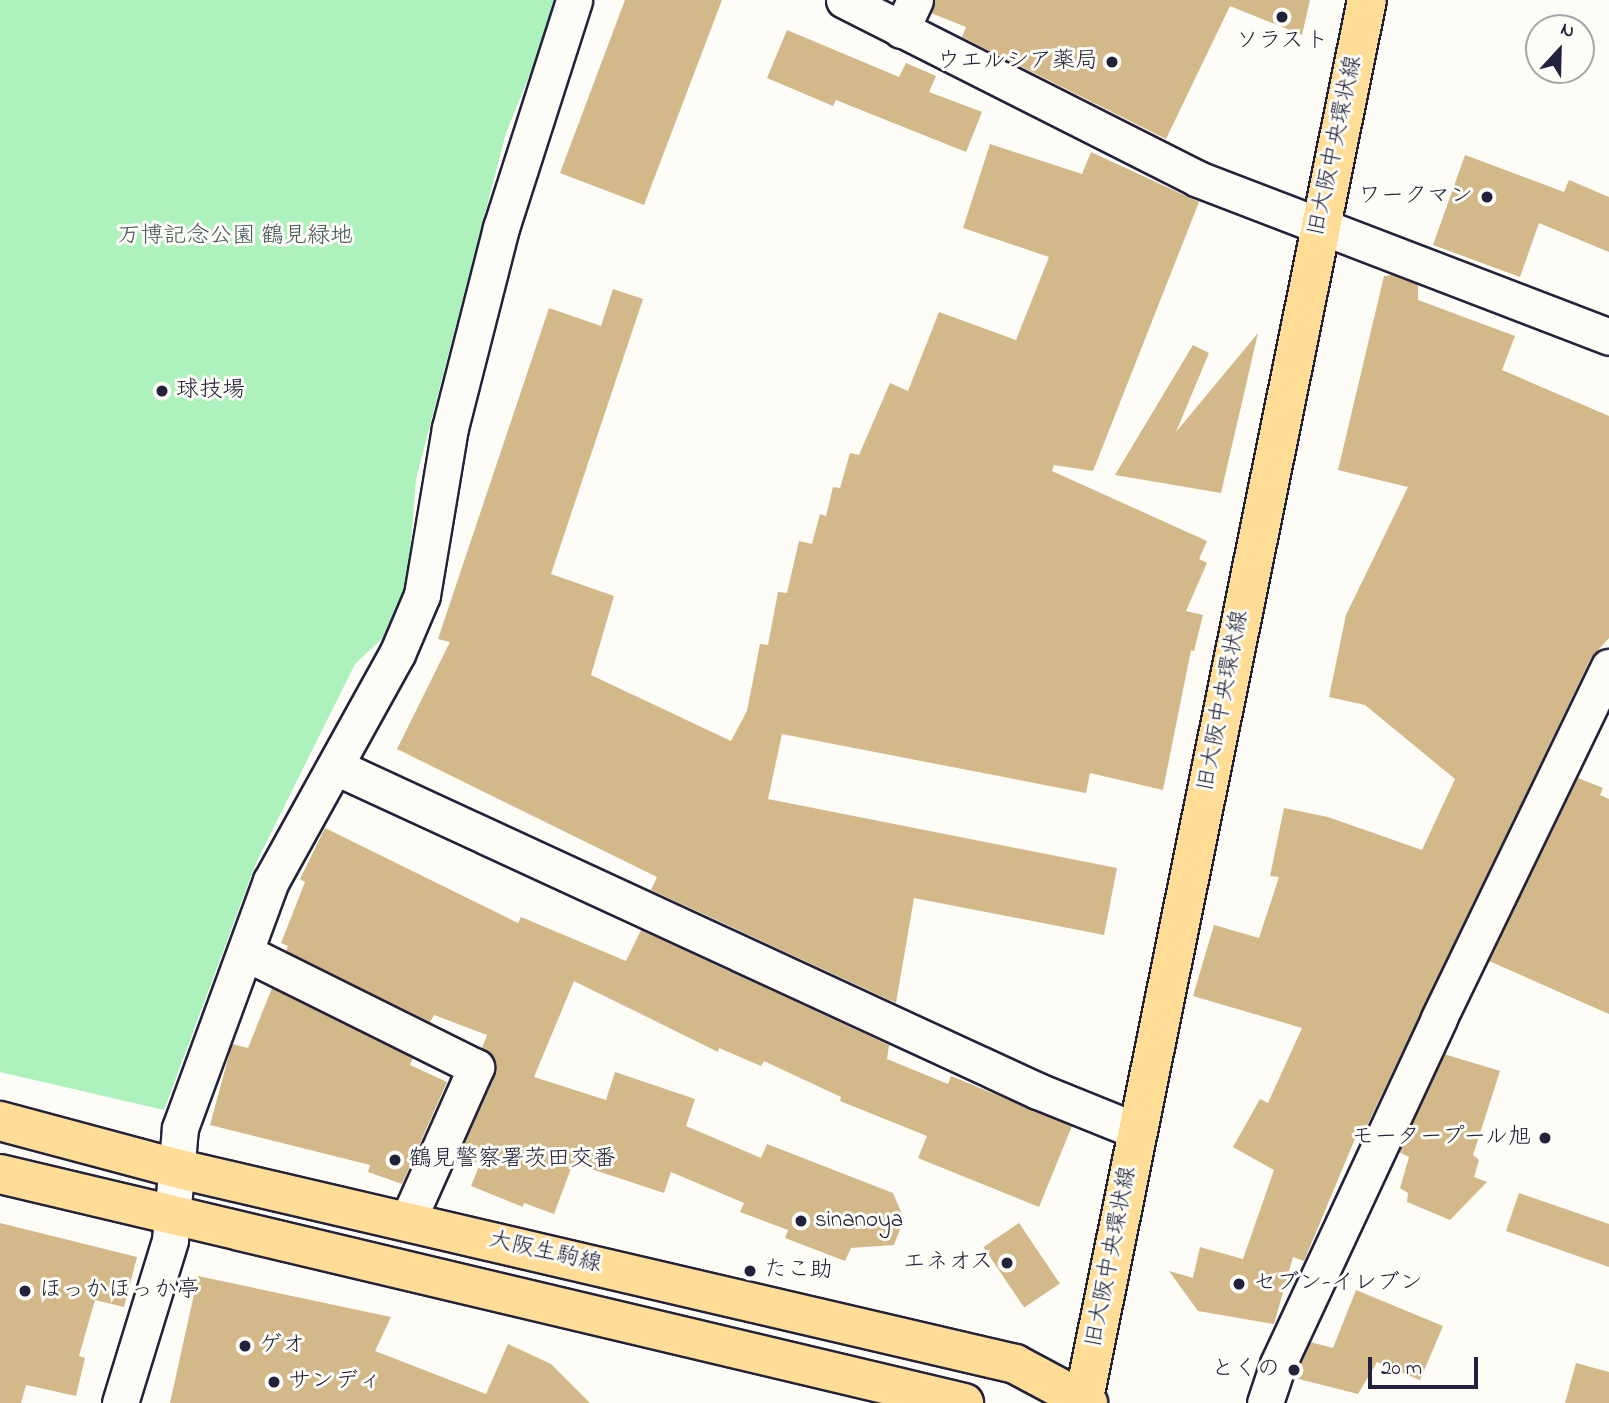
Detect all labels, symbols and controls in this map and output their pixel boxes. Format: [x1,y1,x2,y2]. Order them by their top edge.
marker: ソラスト [1274,9,1290,25]
north arrow [1525,14,1595,84]
text: N [1556,16,1578,46]
place label: ソラスト [1236,28,1328,56]
place label: ウエルシア薬局 [937,48,1098,76]
street label: 旧大阪中央環状線 [1303,53,1369,239]
marker: ウエルシア薬局 [1104,54,1120,70]
place label: ワークマン [1358,183,1473,211]
marker: ワークマン [1479,189,1495,205]
park label: 万博記念公園 鶴見緑地 [117,223,353,251]
place label: 球技場 [176,377,245,405]
marker: 球技場 [154,383,170,399]
street label: 旧大阪中央環状線 [1193,608,1255,794]
place label: モータープール旭 [1348,1124,1531,1152]
marker: モータープール旭 [1537,1130,1553,1146]
place label: 鶴見警察署茨田交番 [409,1146,616,1174]
marker: 鶴見警察署茨田交番 [387,1152,403,1168]
street label: 旧大阪中央環状線 [1081,1164,1143,1350]
place label: sinanoya [815,1207,903,1235]
marker: sinanoya [793,1213,809,1229]
street label: 大阪生駒線 [486,1227,604,1279]
place label: エネオス [901,1249,993,1277]
marker: エネオス [999,1255,1015,1271]
place label: たこ助 [764,1257,833,1285]
marker: たこ助 [742,1263,758,1279]
place label: セブン-イレブン [1253,1270,1423,1298]
marker: セブン-イレブン [1231,1276,1247,1292]
place label: ほっかほっか亭 [39,1277,200,1305]
marker: ほっかほっか亭 [17,1283,33,1299]
place label: ゲオ [259,1332,305,1360]
marker: ゲオ [237,1338,253,1354]
scale bar [1371,1344,1481,1388]
text: 20 m [1381,1354,1422,1384]
place label: とくの [1211,1356,1280,1384]
marker: とくの [1286,1362,1302,1378]
place label: サンディ [288,1368,380,1396]
marker: サンディ [266,1374,282,1390]

